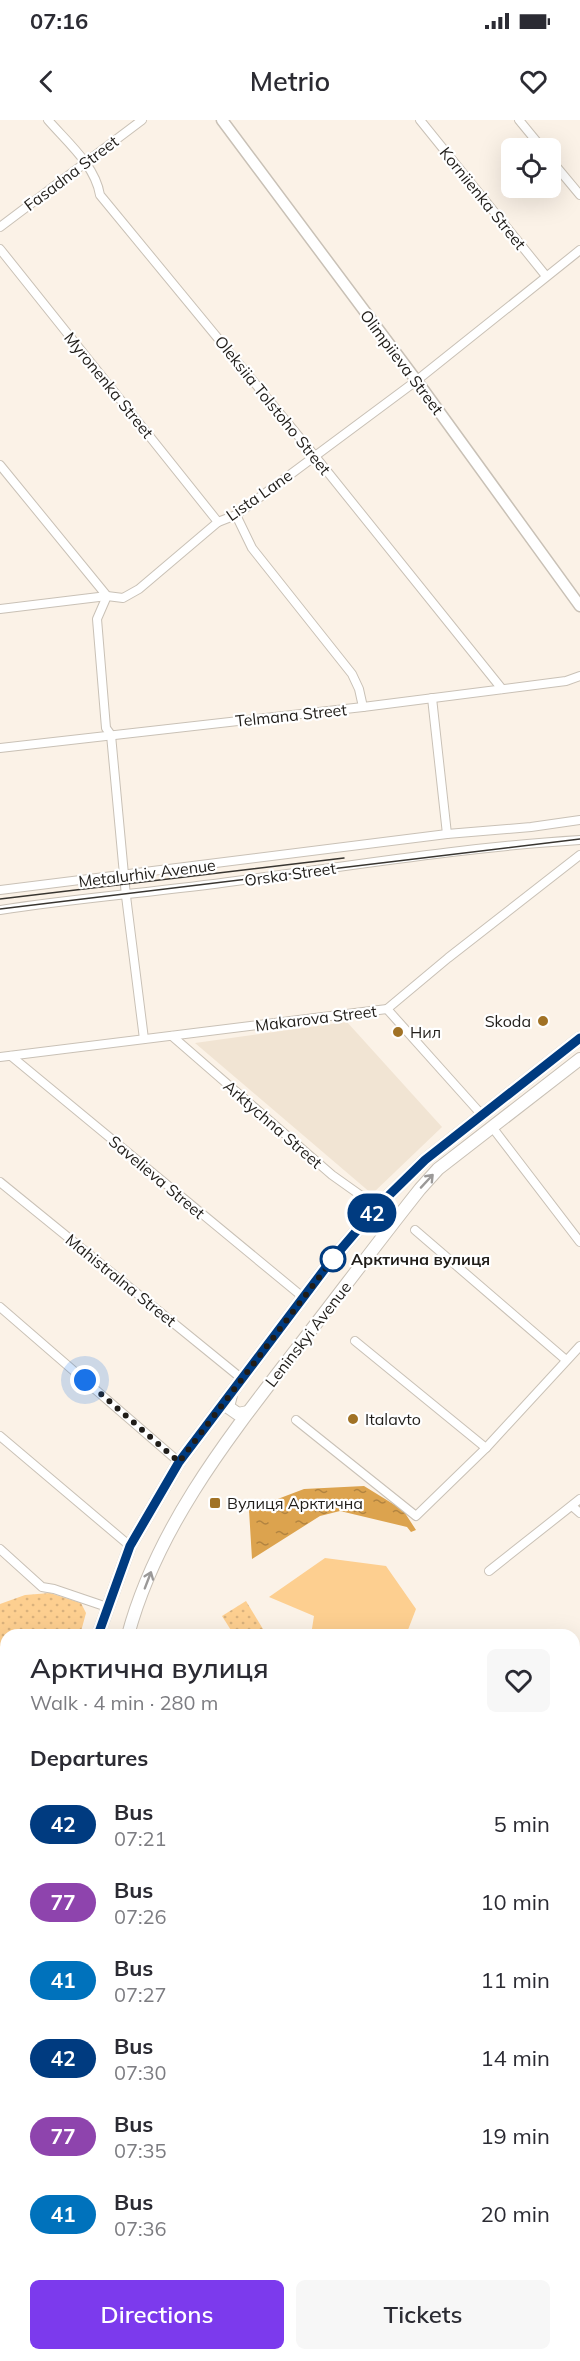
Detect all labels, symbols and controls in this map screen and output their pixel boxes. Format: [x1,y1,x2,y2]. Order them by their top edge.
text: 07:16 [30,7,88,35]
text: Metrio [250,64,330,98]
icon: back [30,65,63,98]
icon: heart [517,65,550,98]
street label: Fasadna Street [20,131,122,215]
map controls [501,138,561,198]
button: locate [501,138,561,198]
street label: Korniienka Street [436,143,531,254]
street label: Olimpiieva Street [356,306,448,419]
street label: Myronenka Street [60,328,158,442]
street label: Oleksiia Tolstoho Street [211,331,335,479]
street label: Lista Lane [222,465,296,525]
street label: Telmana Street [234,699,348,731]
street label: Metalurhiv Avenue [77,855,217,891]
street label: Orska Street [243,858,337,890]
street label: Makarova Street [254,1001,378,1035]
place label: Skoda [485,1011,531,1031]
marker: Skoda [536,1014,550,1028]
place label: Нил [410,1022,441,1042]
marker: Нил [391,1025,405,1039]
street label: Arktychna Street [220,1076,327,1173]
street label: Savelieva Street [105,1131,209,1223]
one-way arrow [420,1173,435,1188]
line badge: 42 [345,1194,399,1232]
text: 42 [359,1200,385,1226]
street label: Mahistralna Street [62,1229,181,1331]
marker: Арктична вулиця [320,1246,346,1272]
place label: Арктична вулиця [351,1249,490,1269]
street label: Leninskyi Avenue [261,1277,355,1391]
your location [70,1365,100,1395]
place label: Italavto [365,1409,421,1429]
marker: Italavto [346,1412,360,1426]
place label: Вулиця Арктична [227,1493,363,1513]
marker: Вулиця Арктична [208,1496,222,1510]
one-way arrow [143,1571,154,1590]
button: heart [487,1649,550,1712]
text: Арктична вулиця [30,1650,269,1685]
text: Walk · 4 min · 280 m [30,1690,218,1715]
text: Departures [30,1744,148,1772]
text: Bus [114,1798,153,1826]
text: 5 min [494,1810,550,1838]
text: 42 [50,1811,76,1837]
text: 07:21 [114,1826,167,1851]
text: Bus [114,1876,153,1904]
text: 10 min [480,1888,550,1916]
text: 77 [50,1889,76,1915]
text: 07:26 [114,1904,167,1929]
text: Bus [114,1954,153,1982]
text: 11 min [480,1966,550,1994]
text: 41 [50,1967,76,1993]
text: 07:27 [114,1982,167,2007]
text: Bus [114,2032,153,2060]
text: 14 min [480,2044,550,2072]
text: 42 [50,2045,76,2071]
text: 07:30 [114,2060,167,2085]
text: Bus [114,2110,153,2138]
text: 19 min [480,2122,550,2150]
text: 77 [50,2123,76,2149]
text: 07:35 [114,2138,167,2163]
text: Bus [114,2188,153,2216]
text: 20 min [480,2200,550,2228]
text: 41 [50,2201,76,2227]
text: 07:36 [114,2216,167,2241]
button: Directions [30,2280,284,2349]
button: Tickets [296,2280,550,2349]

